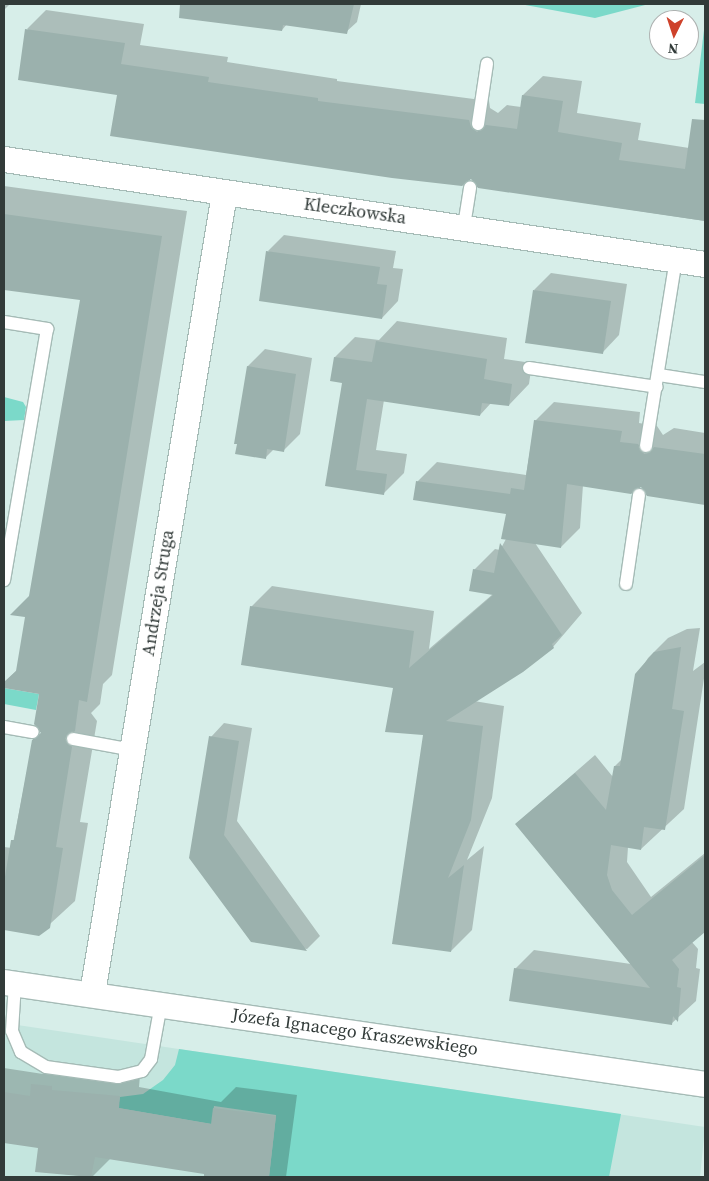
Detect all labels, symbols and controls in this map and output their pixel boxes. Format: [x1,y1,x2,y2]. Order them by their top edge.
north arrow [649,10,699,60]
text: N [667,39,679,59]
street label: Kleczkowska [302,193,408,229]
street label: Andrzeja Struga [137,528,179,658]
street label: Józefa Ignacego Kraszewskiego [231,1004,479,1060]

